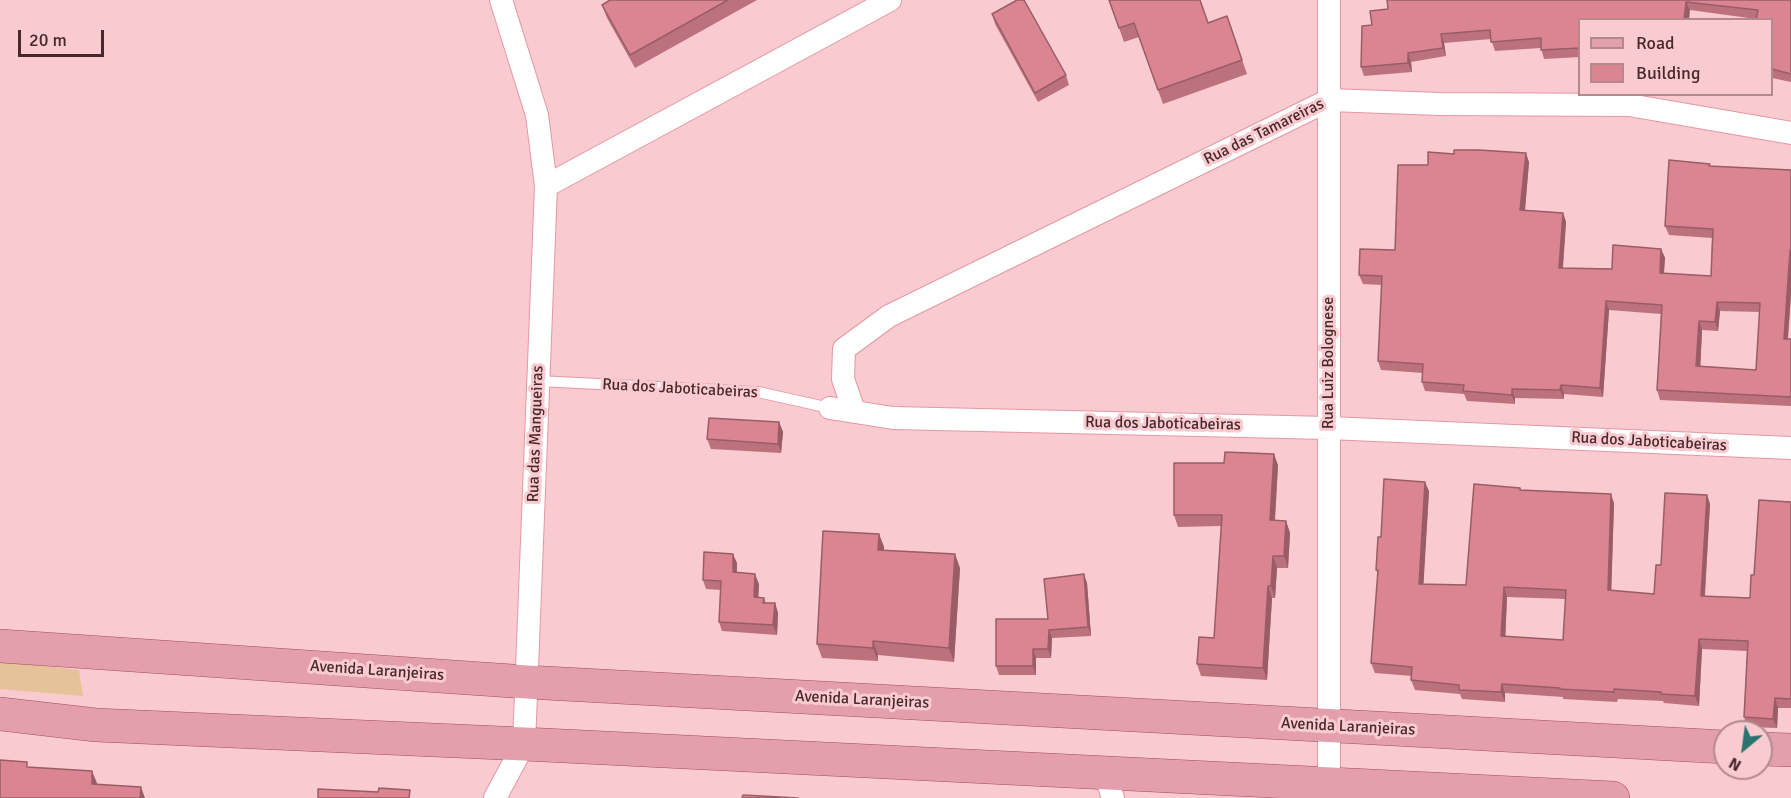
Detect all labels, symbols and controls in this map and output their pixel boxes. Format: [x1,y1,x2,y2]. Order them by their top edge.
scale bar [21,18,106,56]
legend [1578,18,1773,96]
text: 20 m [29,29,67,51]
text: Road [1636,32,1675,54]
text: Building [1636,62,1700,84]
street label: Rua das Tamareiras [1201,95,1327,169]
street label: Rua Luiz Bolognese [1319,297,1339,429]
street label: Rua das Mangueiras [524,365,548,503]
street label: Rua dos Jaboticabeiras [602,375,758,403]
street label: Rua dos Jaboticabeiras [1085,413,1241,435]
street label: Rua dos Jaboticabeiras [1571,428,1727,456]
street label: Avenida Laranjeiras [309,657,445,685]
street label: Avenida Laranjeiras [794,687,930,713]
street label: Avenida Laranjeiras [1280,714,1416,740]
north arrow [1713,720,1773,780]
text: N [1726,753,1745,775]

